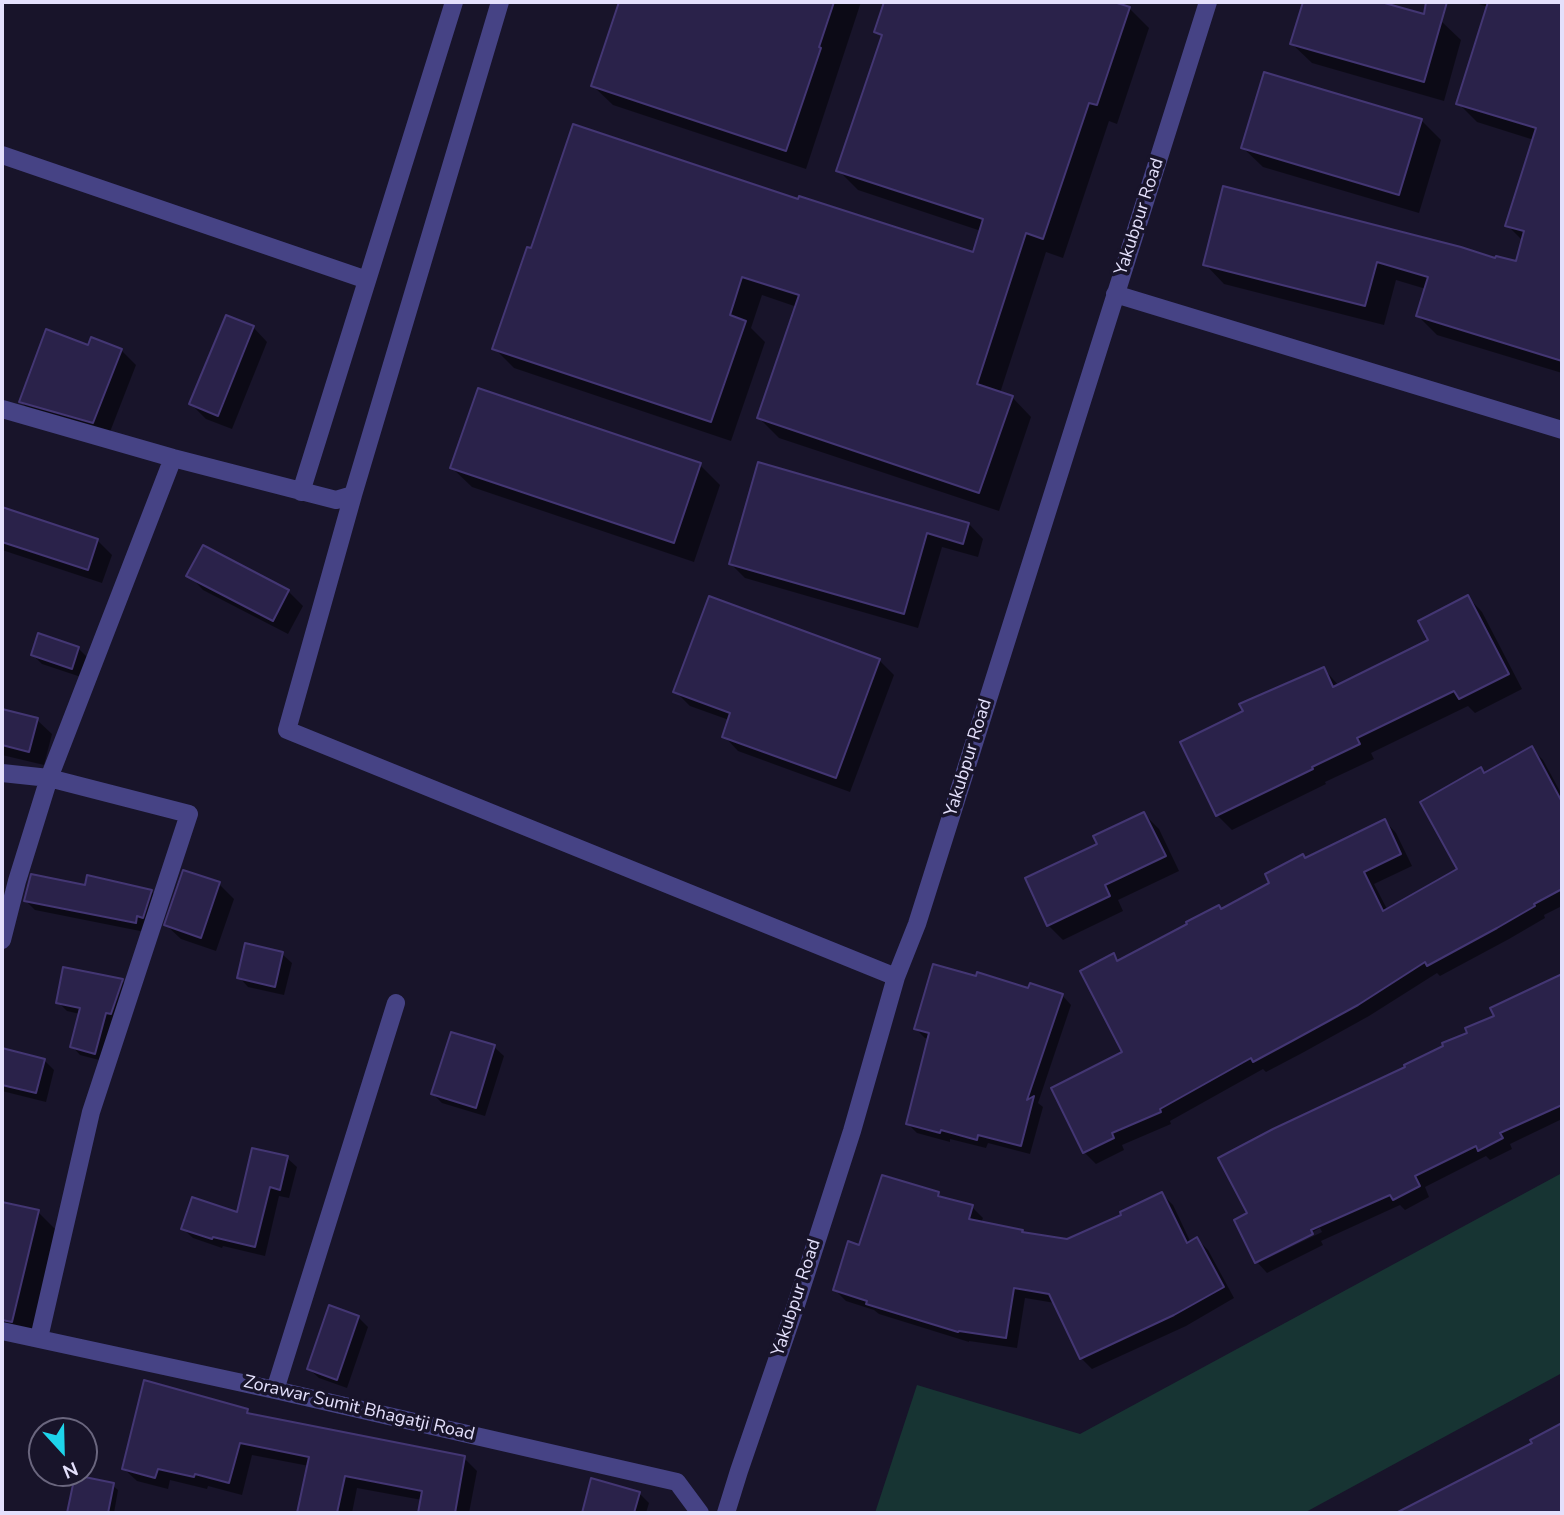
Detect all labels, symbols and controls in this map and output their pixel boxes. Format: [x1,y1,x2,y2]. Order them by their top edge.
street label: Yakubpur Road [1111,156,1169,278]
street label: Yakubpur Road [941,696,997,820]
street label: Yakubpur Road [768,1237,826,1359]
street label: Zorawar Sumit Bhagatji Road [241,1372,477,1446]
north arrow [28,1417,98,1487]
text: N [59,1455,82,1484]

